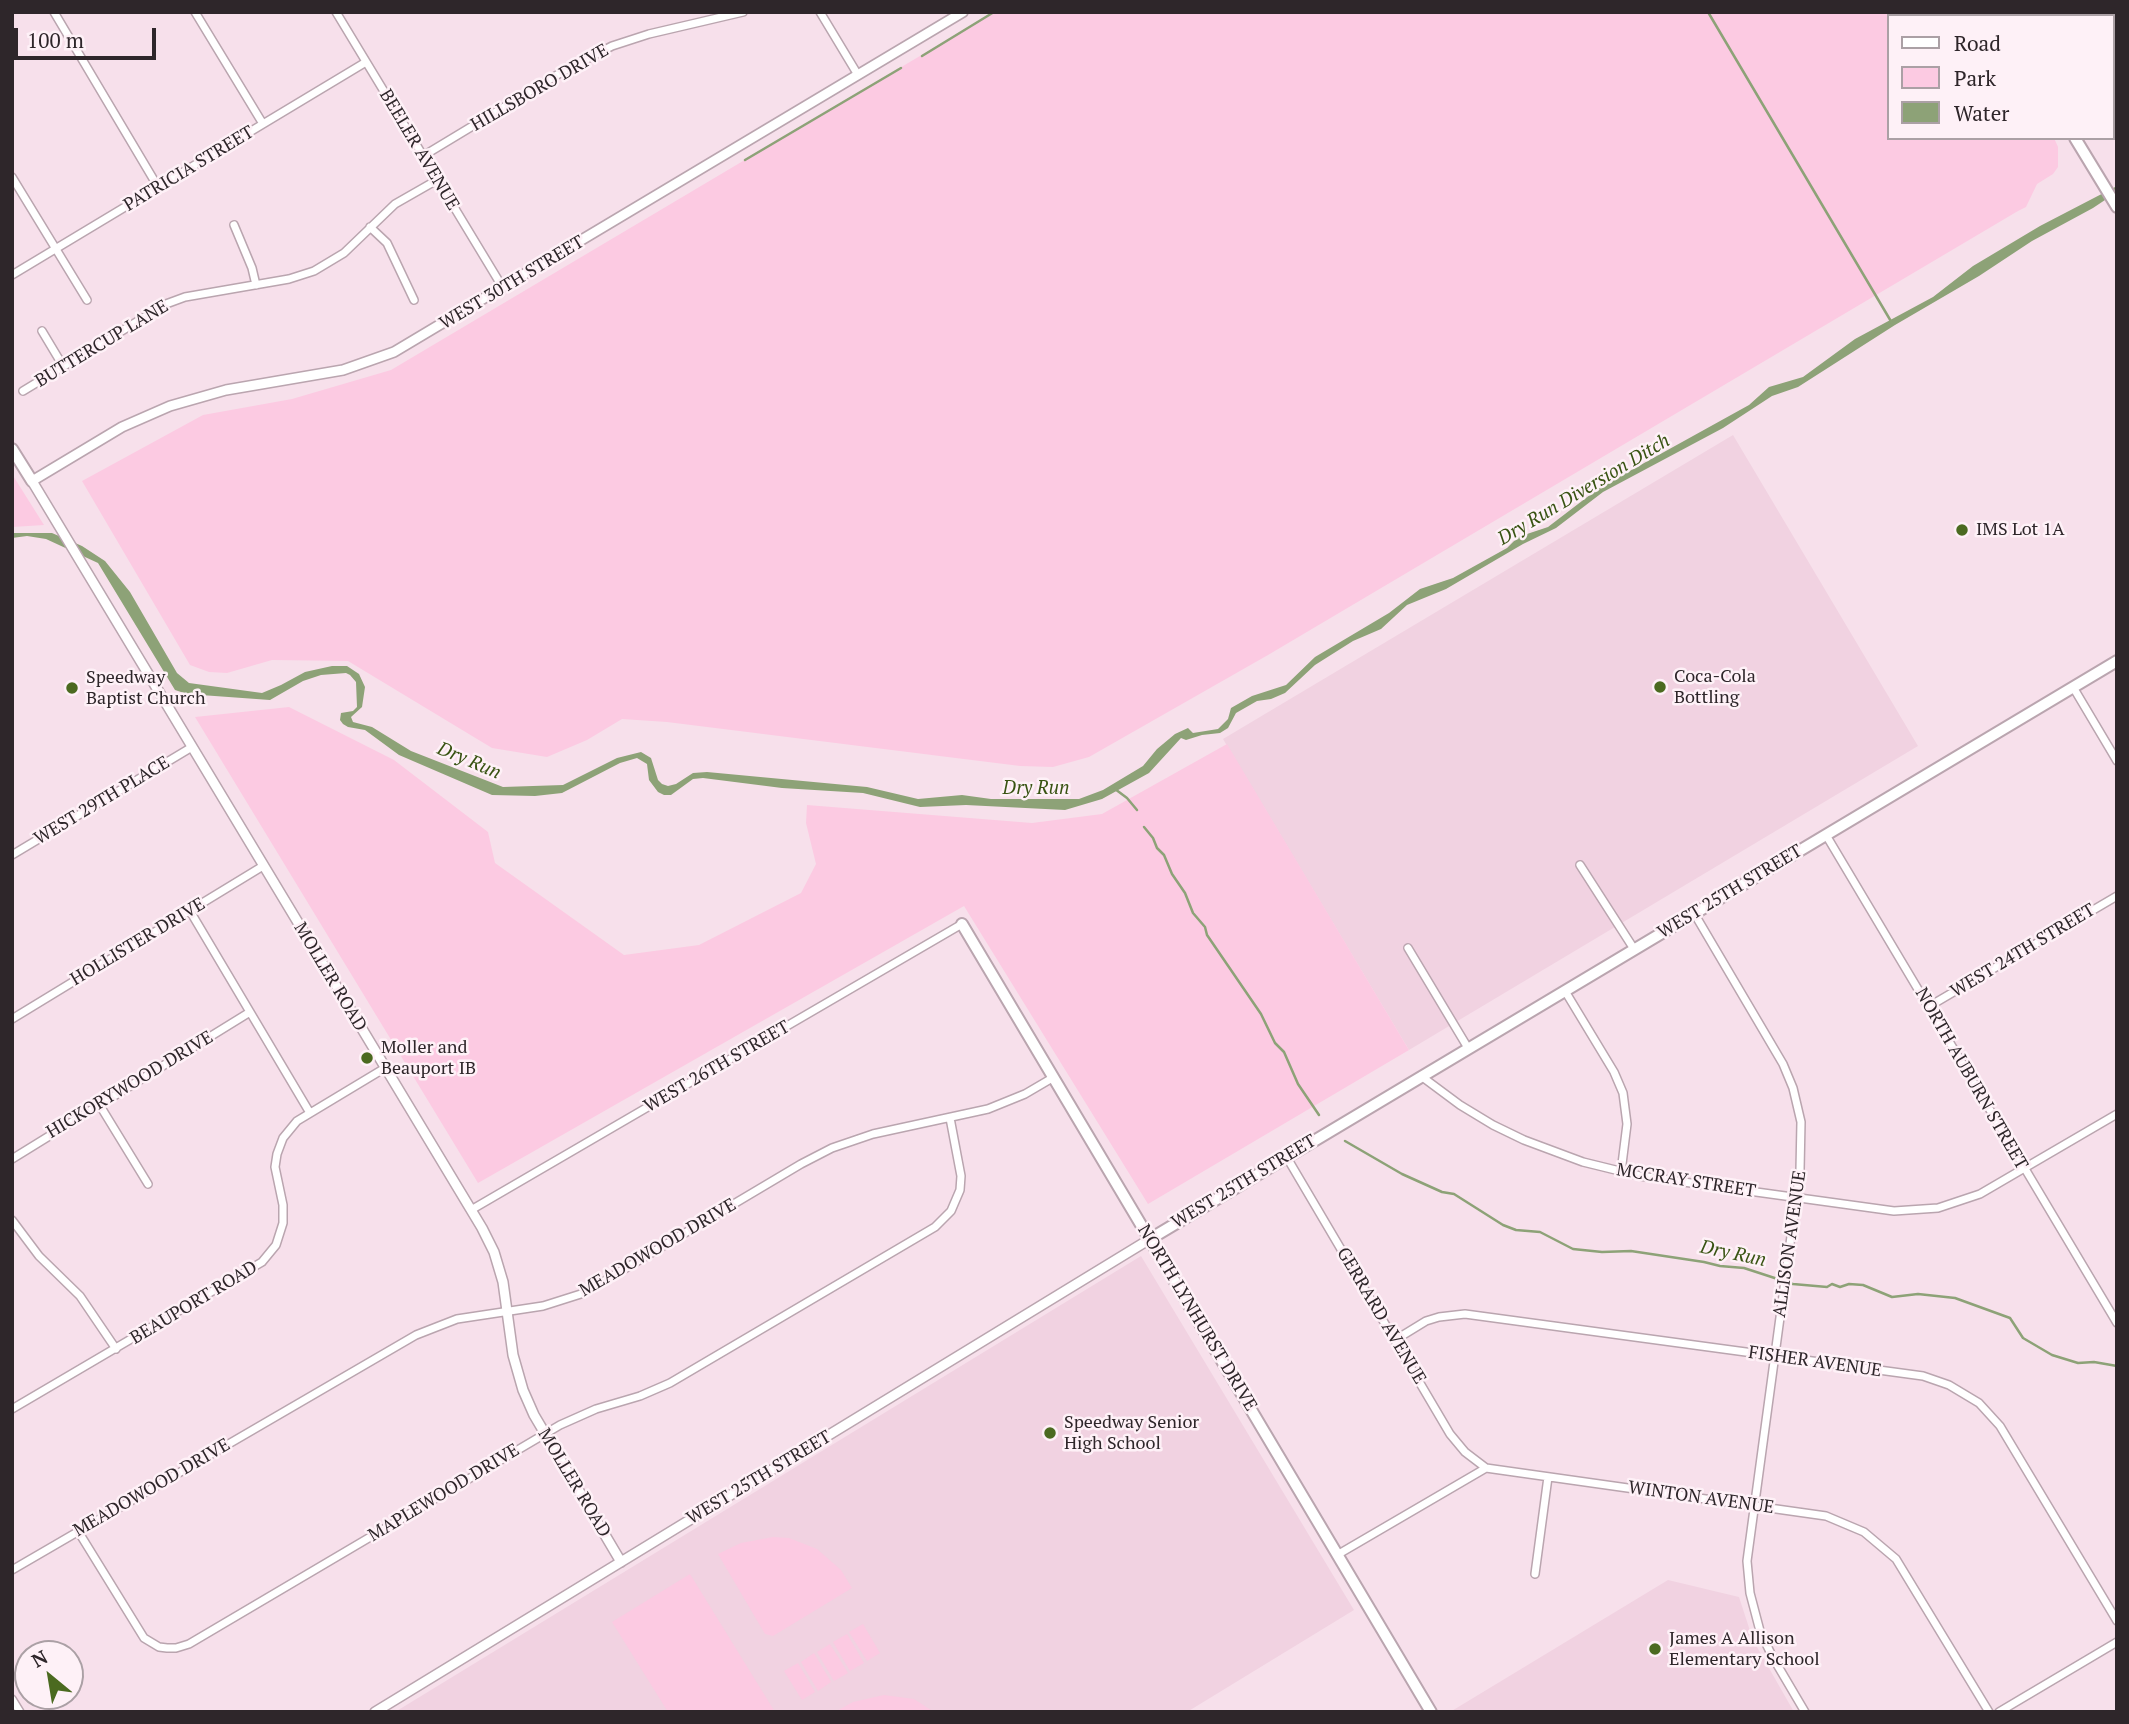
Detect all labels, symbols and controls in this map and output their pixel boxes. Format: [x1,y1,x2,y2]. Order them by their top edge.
scale bar [18,14,159,58]
legend [1888,14,2115,140]
text: 100 m [27,26,84,54]
text: Road [1954,29,2001,57]
street label: HILLSBORO DRIVE [467,40,613,136]
text: Park [1954,64,1996,92]
street label: BEELER AVENUE [374,86,464,214]
text: Water [1954,99,2009,127]
street label: PATRICIA STREET [120,122,258,216]
street label: WEST 30TH STREET [436,231,588,335]
street label: BUTTERCUP LANE [32,296,172,392]
water label: Dry Run Diversion Ditch [1494,430,1674,550]
place label: IMS Lot 1A [1976,519,2065,541]
marker: IMS Lot 1A [1954,522,1970,538]
place label: Coca-Cola Bottling [1674,666,1756,708]
place label: Speedway Baptist Church [86,667,205,710]
marker: Coca-Cola Bottling [1652,679,1668,695]
marker: Speedway Baptist Church [64,680,80,696]
water label: Dry Run [434,737,504,785]
street label: WEST 29TH PLACE [30,752,174,850]
water label: Dry Run [1003,778,1069,800]
street label: WEST 25TH STREET [1654,840,1806,944]
street label: HOLLISTER DRIVE [67,893,209,991]
street label: WEST 24TH STREET [1947,899,2099,1003]
street label: MOLLER ROAD [289,919,371,1035]
street label: NORTH AUBURN STREET [1910,984,2032,1174]
street label: WEST 26TH STREET [640,1016,794,1118]
street label: HICKORYWOOD DRIVE [43,1027,217,1143]
place label: Moller and Beauport IB [381,1037,476,1080]
marker: Moller and Beauport IB [359,1050,375,1066]
street label: WEST 25TH STREET [1168,1130,1320,1234]
street label: MCCRAY STREET [1615,1159,1757,1203]
street label: ALLISON AVENUE [1769,1169,1811,1319]
street label: MEADOWOOD DRIVE [576,1194,740,1302]
street label: NORTH LYNHURST DRIVE [1133,1221,1261,1415]
water label: Dry Run [1698,1236,1768,1272]
street label: GERRARD AVENUE [1332,1244,1430,1388]
street label: BEAUPORT ROAD [127,1257,261,1349]
street label: FISHER AVENUE [1747,1342,1883,1382]
place label: Speedway Senior High School [1064,1412,1199,1454]
street label: MOLLER ROAD [533,1425,615,1541]
marker: Speedway Senior High School [1042,1425,1058,1441]
street label: WEST 25TH STREET [683,1426,835,1530]
street label: MEADOWOOD DRIVE [70,1434,234,1542]
street label: MAPLEWOOD DRIVE [365,1439,523,1547]
street label: WINTON AVENUE [1627,1477,1775,1519]
place label: James A Allison Elementary School [1669,1628,1820,1670]
north arrow [14,1640,84,1710]
marker: James A Allison Elementary School [1647,1641,1663,1657]
text: N [27,1644,52,1673]

